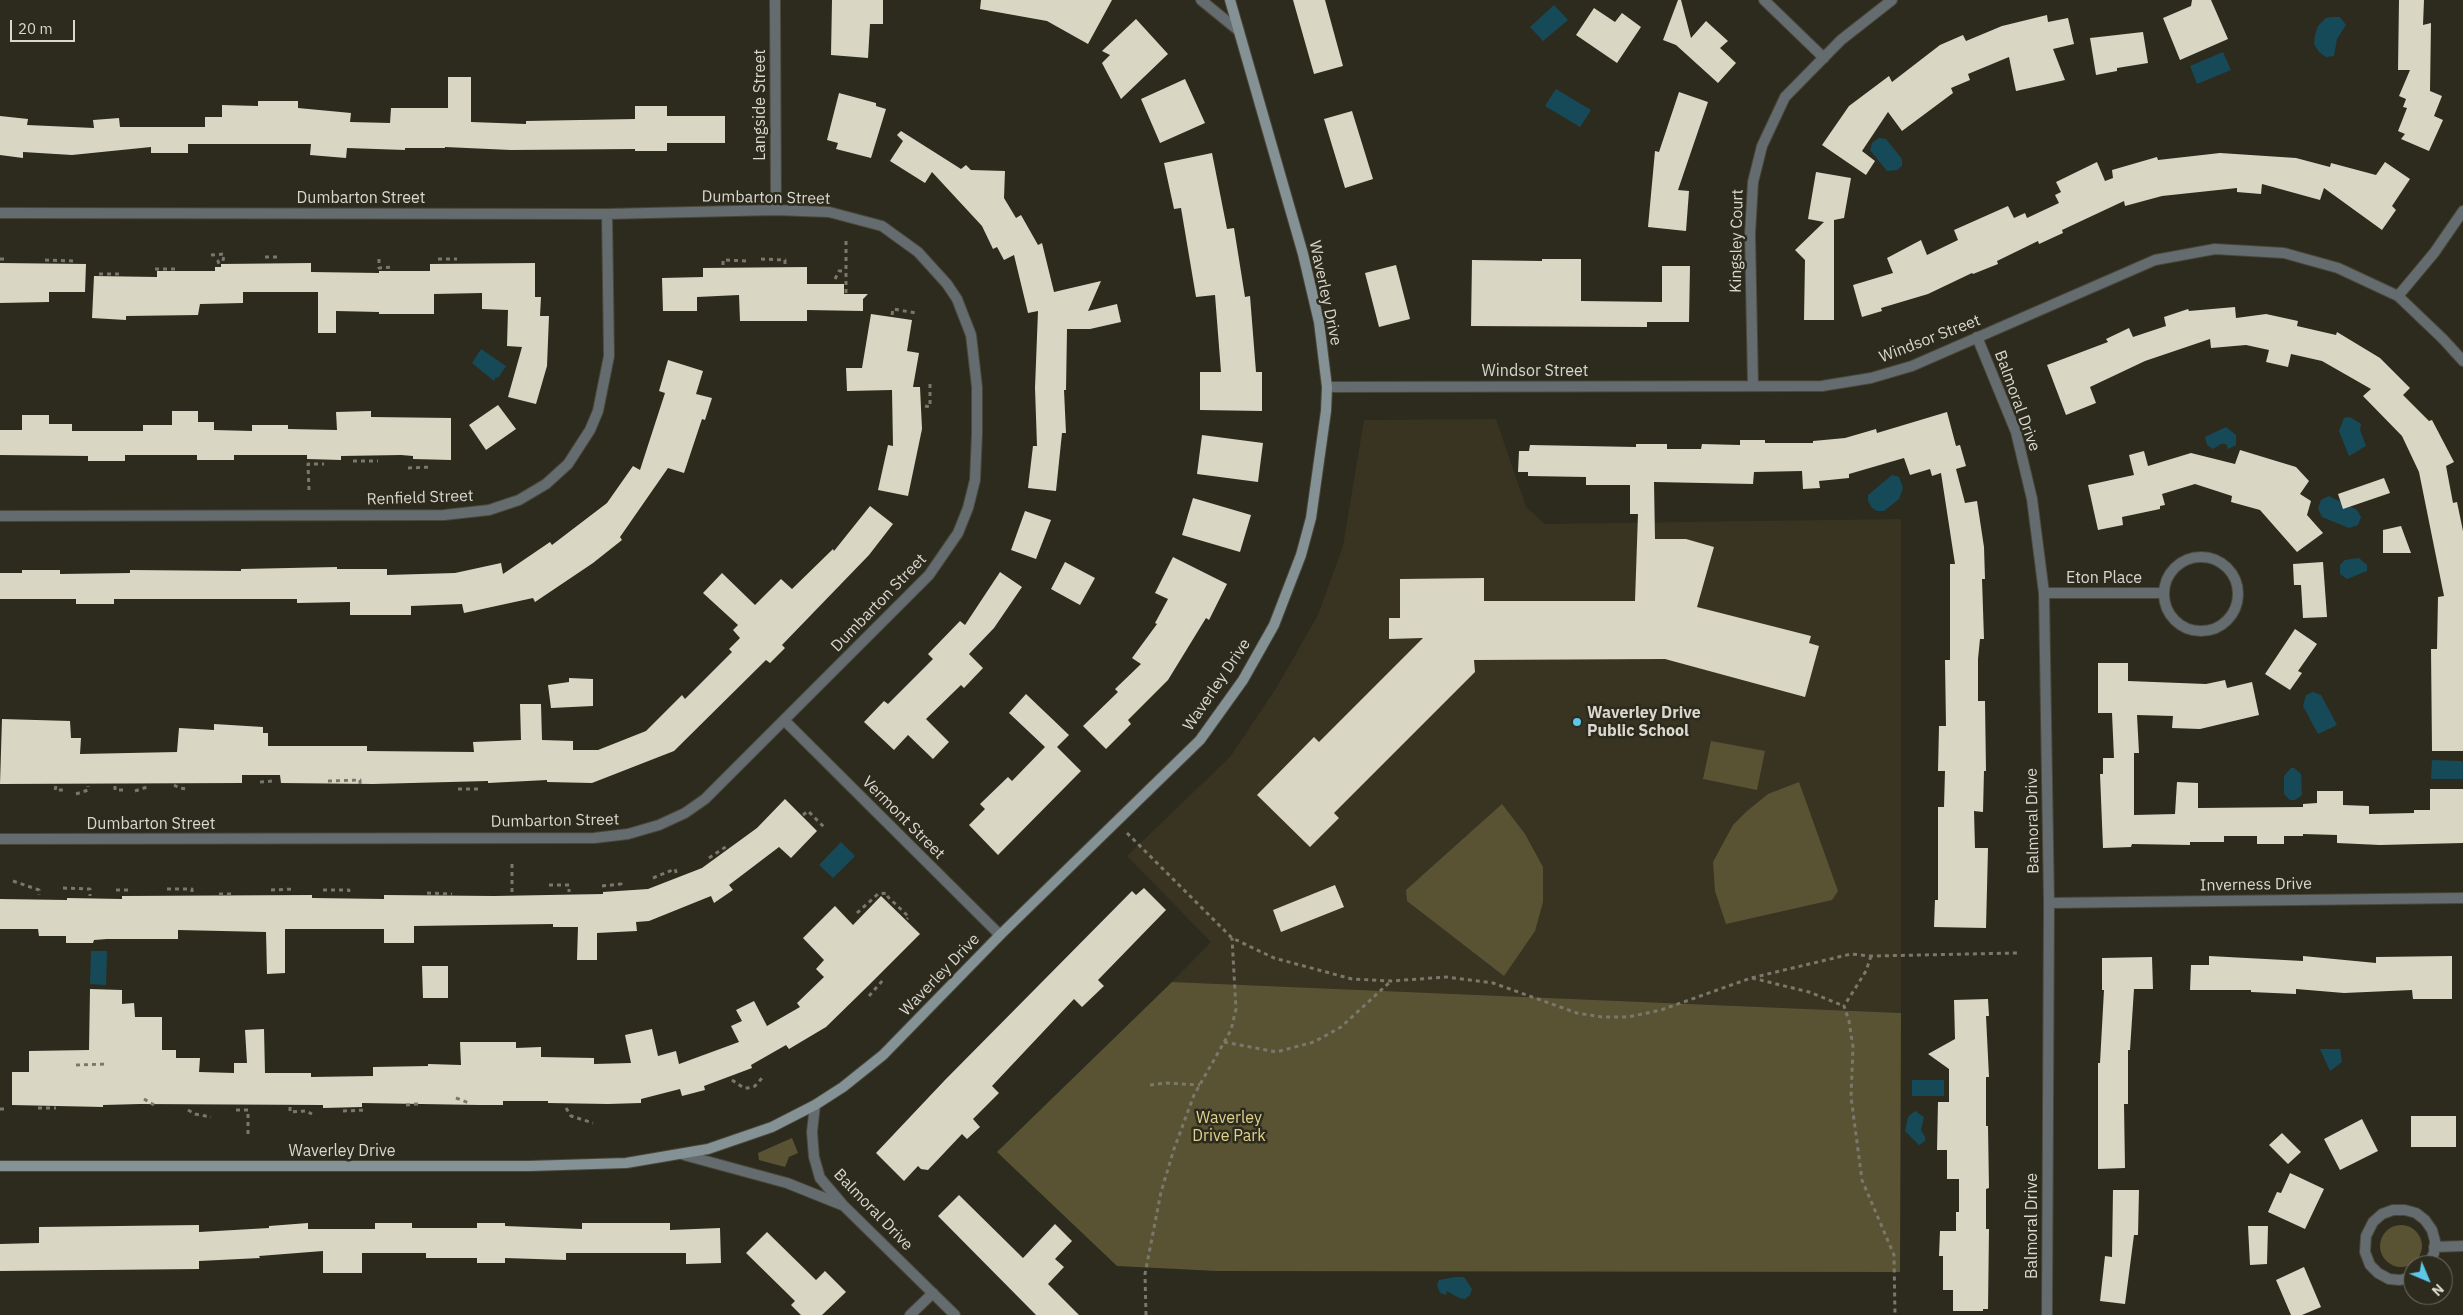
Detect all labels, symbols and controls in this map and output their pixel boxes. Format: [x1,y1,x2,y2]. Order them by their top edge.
scale bar [12,10,78,42]
text: 20 m [18,19,53,38]
street label: Langside Street [750,49,770,161]
street label: Dumbarton Street [701,187,831,209]
street label: Dumbarton Street [297,188,425,208]
street label: Kingsley Court [1726,189,1748,293]
street label: Waverley Drive [1305,239,1345,347]
street label: Windsor Street [1877,311,1983,367]
street label: Balmoral Drive [1990,348,2044,454]
street label: Windsor Street [1482,361,1588,381]
street label: Renfield Street [366,487,474,509]
street label: Dumbarton Street [827,550,931,656]
street label: Eton Place [2066,568,2142,588]
street label: Waverley Drive [1179,635,1255,735]
place label: Waverley Drive Public School [1587,703,1701,741]
marker: Waverley Drive Public School [1571,716,1583,728]
street label: Balmoral Drive [2022,768,2044,874]
street label: Vermont Street [858,773,948,863]
street label: Dumbarton Street [490,810,620,832]
street label: Dumbarton Street [87,814,215,834]
street label: Inverness Drive [2200,874,2312,896]
street label: Waverley Drive [896,930,984,1020]
park label: Waverley Drive Park [1192,1108,1266,1146]
street label: Waverley Drive [289,1141,395,1161]
street label: Balmoral Drive [829,1165,917,1255]
street label: Balmoral Drive [2022,1173,2042,1279]
north arrow [2403,1255,2453,1305]
text: N [2428,1280,2448,1300]

